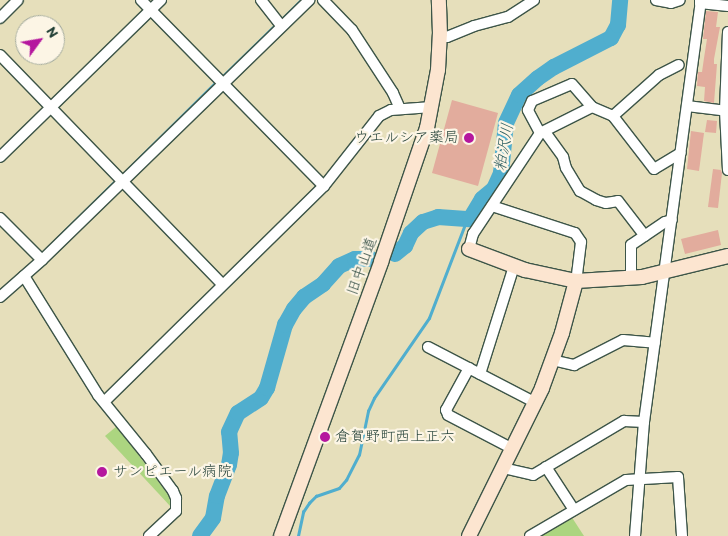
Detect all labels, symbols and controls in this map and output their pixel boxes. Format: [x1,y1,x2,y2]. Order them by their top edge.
north arrow [15,15,65,65]
text: N [43,24,62,41]
water label: 粕沢川 [490,122,518,172]
place label: ウエルシア薬局 [354,129,459,147]
marker: ウエルシア薬局 [463,132,475,144]
street label: 旧中山道 [343,235,381,297]
place label: 倉賀野町西上正六 [335,428,455,446]
marker: 倉賀野町西上正六 [319,431,331,443]
place label: サンピエール病院 [113,463,233,481]
marker: サンピエール病院 [95,465,109,479]

